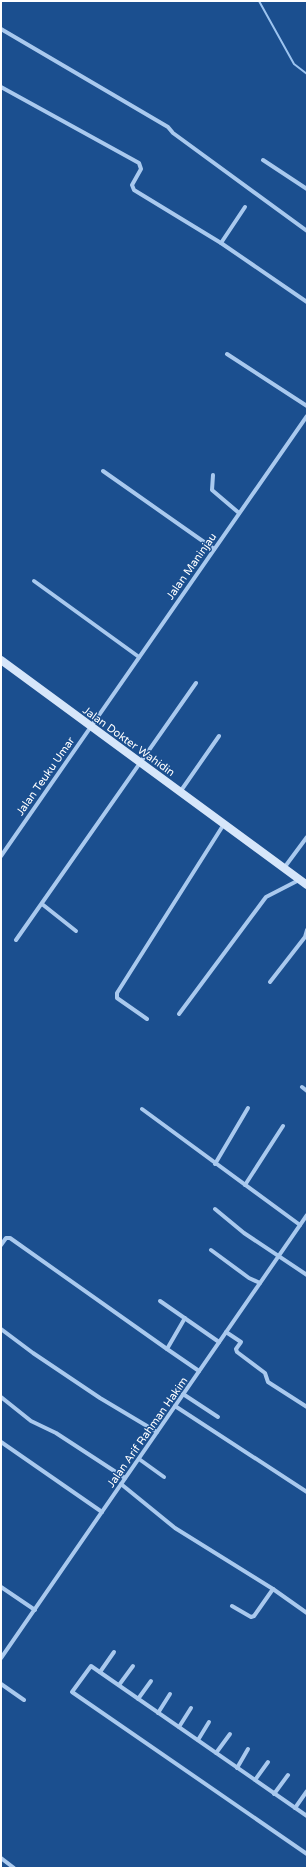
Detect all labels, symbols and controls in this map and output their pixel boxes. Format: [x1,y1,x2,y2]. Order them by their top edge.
street label: Jalan Maninjau [164,530,219,602]
street label: Jalan Dokter Wahidin [80,704,177,779]
street label: Jalan Teuku Umar [13,734,78,818]
street label: Jalan Arif Rahman Hakim [104,1375,191,1490]

